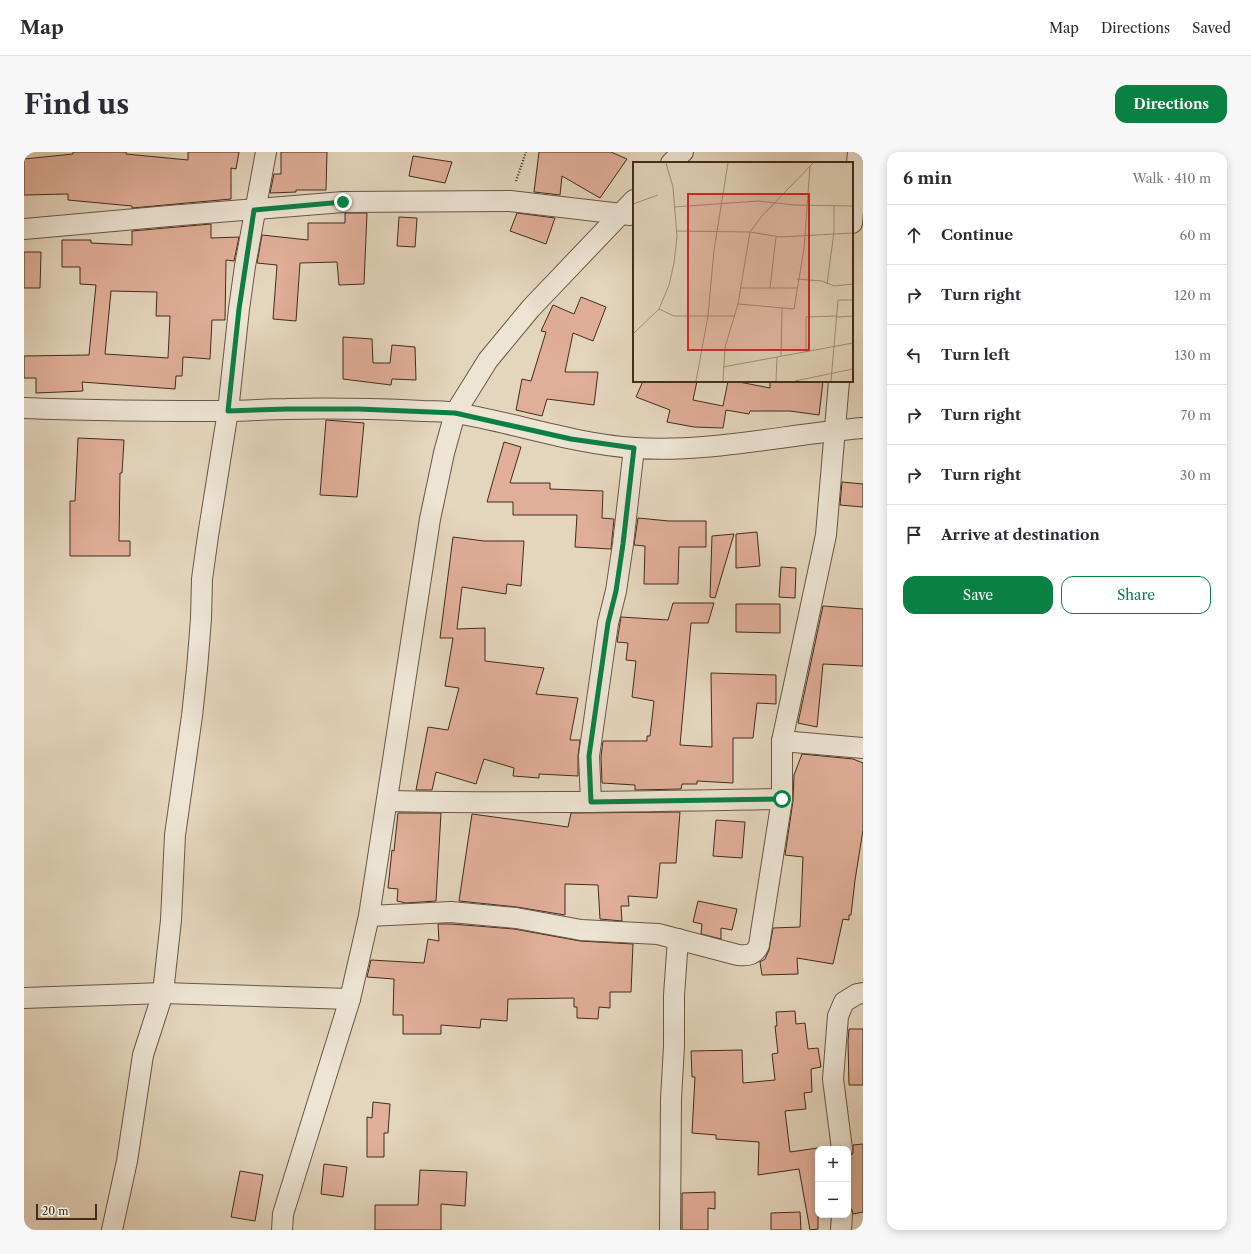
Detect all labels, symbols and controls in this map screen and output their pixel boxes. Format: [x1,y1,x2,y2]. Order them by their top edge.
text: Map [20,16,64,39]
text: Map [1049,19,1079,37]
text: Directions [1101,19,1170,37]
text: Saved [1192,19,1231,37]
button: Directions [1115,85,1227,123]
text: Find us [24,87,129,121]
inset map [633,162,853,382]
text: 6 min [903,168,952,188]
text: Walk · 410 m [1133,170,1211,186]
route end [334,193,352,211]
icon: ahead [903,224,925,246]
text: Continue [941,225,1013,244]
text: 60 m [1180,227,1211,243]
icon: right [903,284,925,306]
text: Turn right [941,285,1021,304]
text: 120 m [1174,287,1211,303]
icon: left [903,344,925,366]
text: Turn left [941,345,1010,364]
text: 130 m [1175,347,1211,363]
icon: right [903,404,925,426]
text: Turn right [941,405,1021,424]
text: 70 m [1181,407,1211,423]
icon: right [903,464,925,486]
text: Turn right [941,465,1021,484]
text: 30 m [1180,467,1211,483]
icon: arrive [903,524,925,546]
text: Arrive at destination [941,525,1100,544]
button: Save [903,576,1053,614]
button: Share [1061,576,1211,614]
route start [773,790,791,808]
map controls [815,1146,851,1218]
button: + [815,1146,851,1182]
button: − [815,1182,851,1218]
scale bar [36,1202,97,1221]
text: 20 m [42,1204,68,1218]

